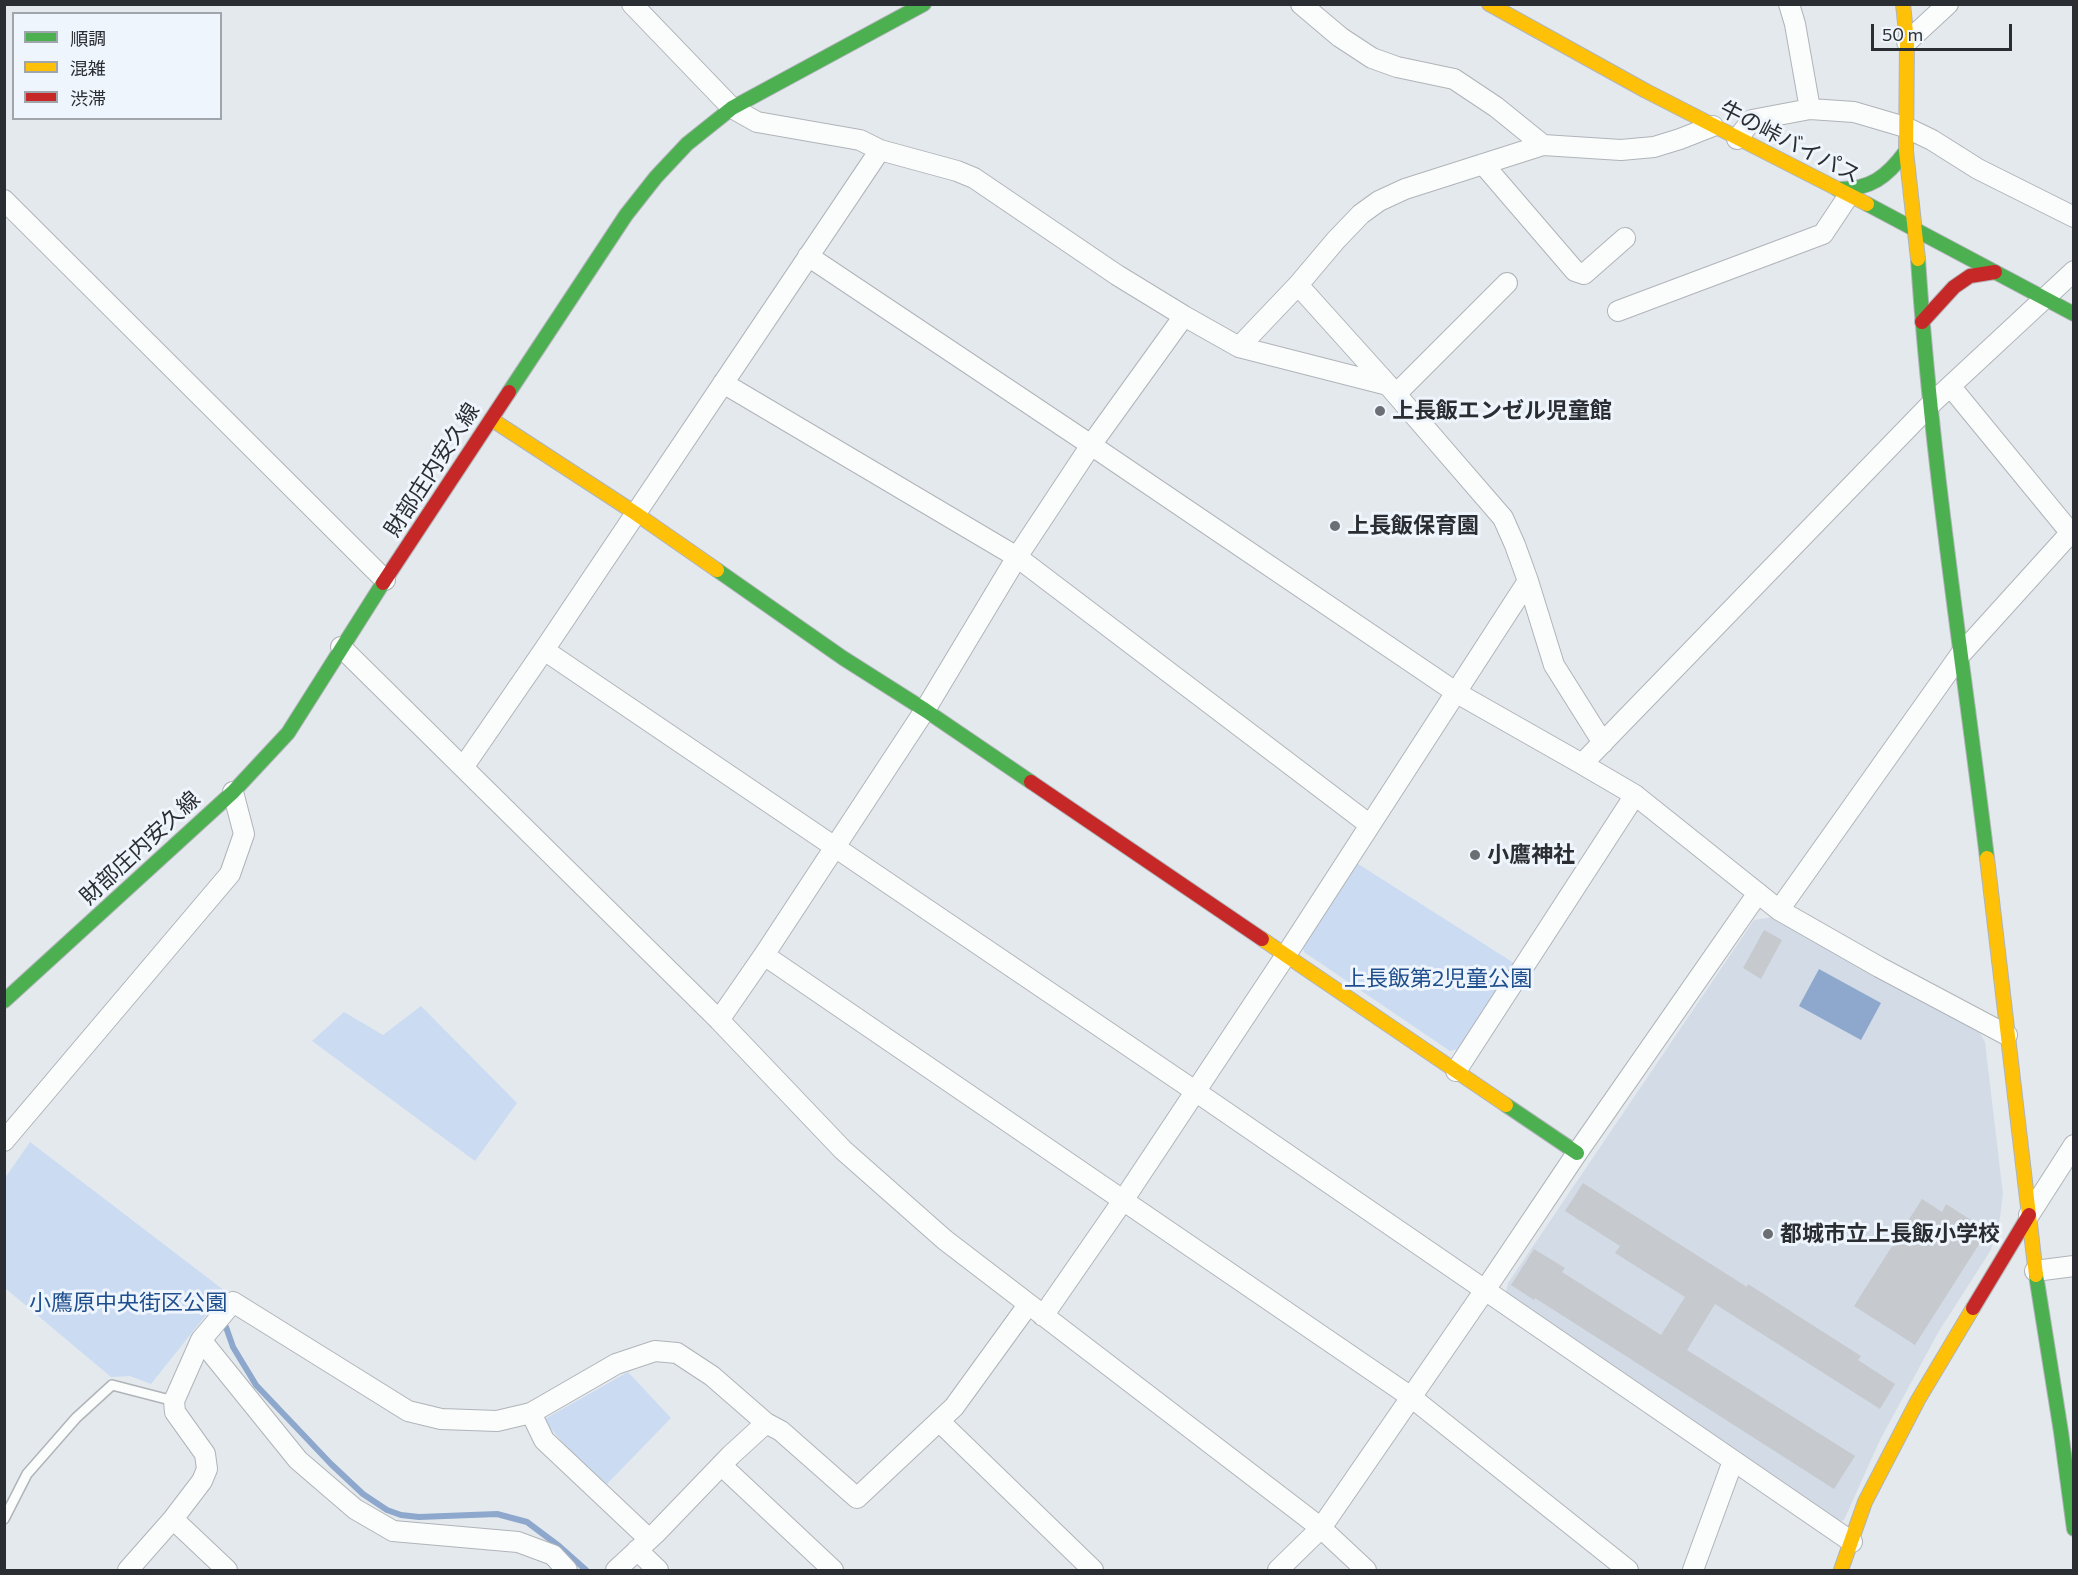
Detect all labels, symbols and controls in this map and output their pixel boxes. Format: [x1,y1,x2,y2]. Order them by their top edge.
legend [12,12,222,120]
scale bar [1874,12,2015,50]
text: 50 m [1882,23,1923,45]
text: 順調 [70,27,106,49]
text: 混雑 [70,57,106,79]
text: 渋滞 [70,87,106,109]
street label: 牛の峠バイパス [1715,95,1865,189]
street label: 財部庄内安久線 [379,398,485,542]
place label: 上長飯エンゼル児童館 [1392,398,1612,424]
marker: 上長飯エンゼル児童館 [1373,404,1387,418]
place label: 上長飯保育園 [1347,513,1479,539]
marker: 上長飯保育園 [1328,519,1342,533]
street label: 財部庄内安久線 [75,786,205,910]
place label: 小鷹神社 [1487,842,1575,868]
marker: 小鷹神社 [1468,848,1482,862]
park label: 上長飯第2児童公園 [1344,966,1532,992]
place label: 都城市立上長飯小学校 [1780,1221,2000,1247]
marker: 都城市立上長飯小学校 [1761,1227,1775,1241]
park label: 小鷹原中央街区公園 [29,1290,227,1316]

